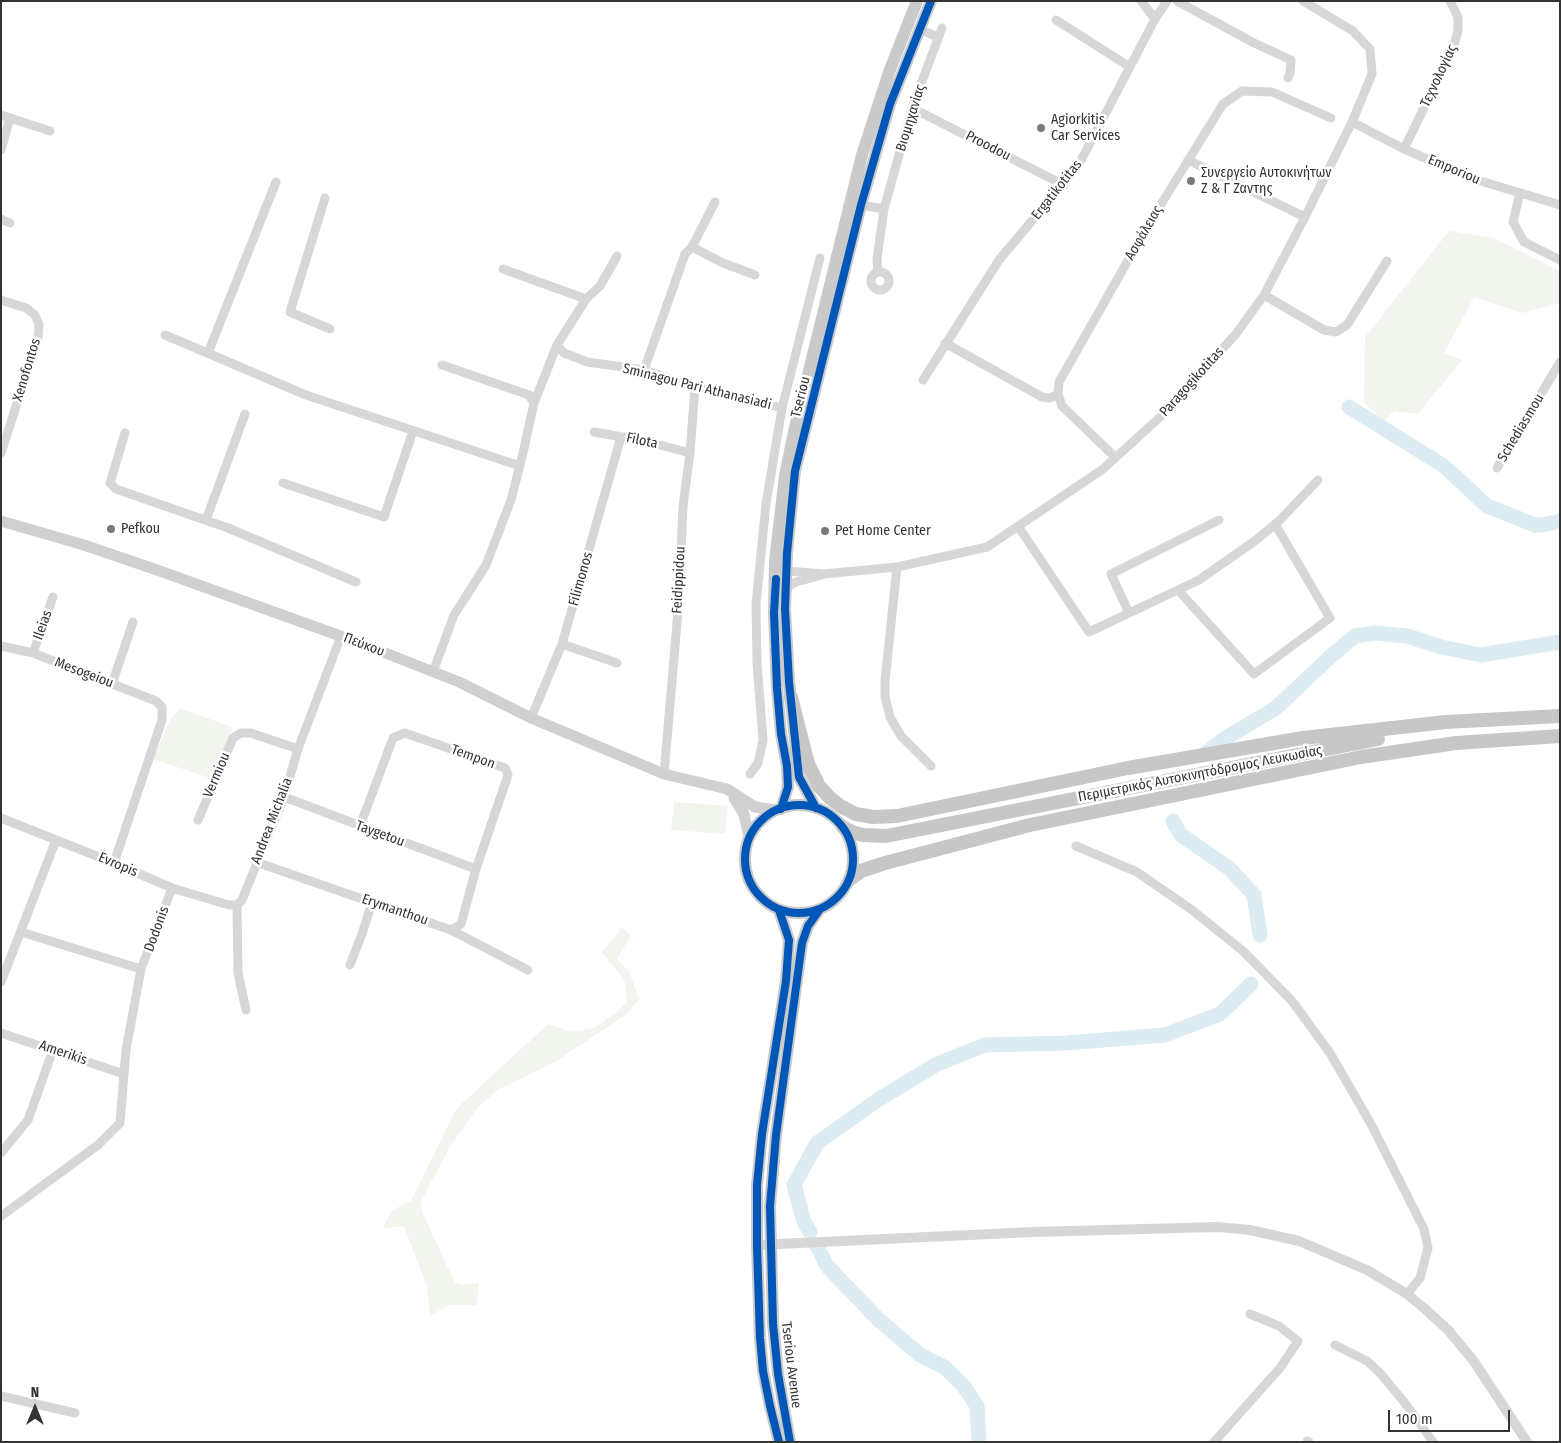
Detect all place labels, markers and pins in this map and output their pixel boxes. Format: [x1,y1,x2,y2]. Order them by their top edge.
place label: Agiorkitis Car Services [1051,112,1120,144]
marker: Agiorkitis Car Services [1035,122,1047,134]
place label: Συνεργείο Αυτοκινήτων Ζ & Γ Ζαντης [1201,165,1331,198]
marker: Συνεργείο Αυτοκινήτων Ζ & Γ Ζαντης [1185,175,1197,187]
place label: Pefkou [121,521,160,537]
marker: Pefkou [105,523,117,535]
place label: Pet Home Center [835,523,931,539]
marker: Pet Home Center [819,525,831,537]

